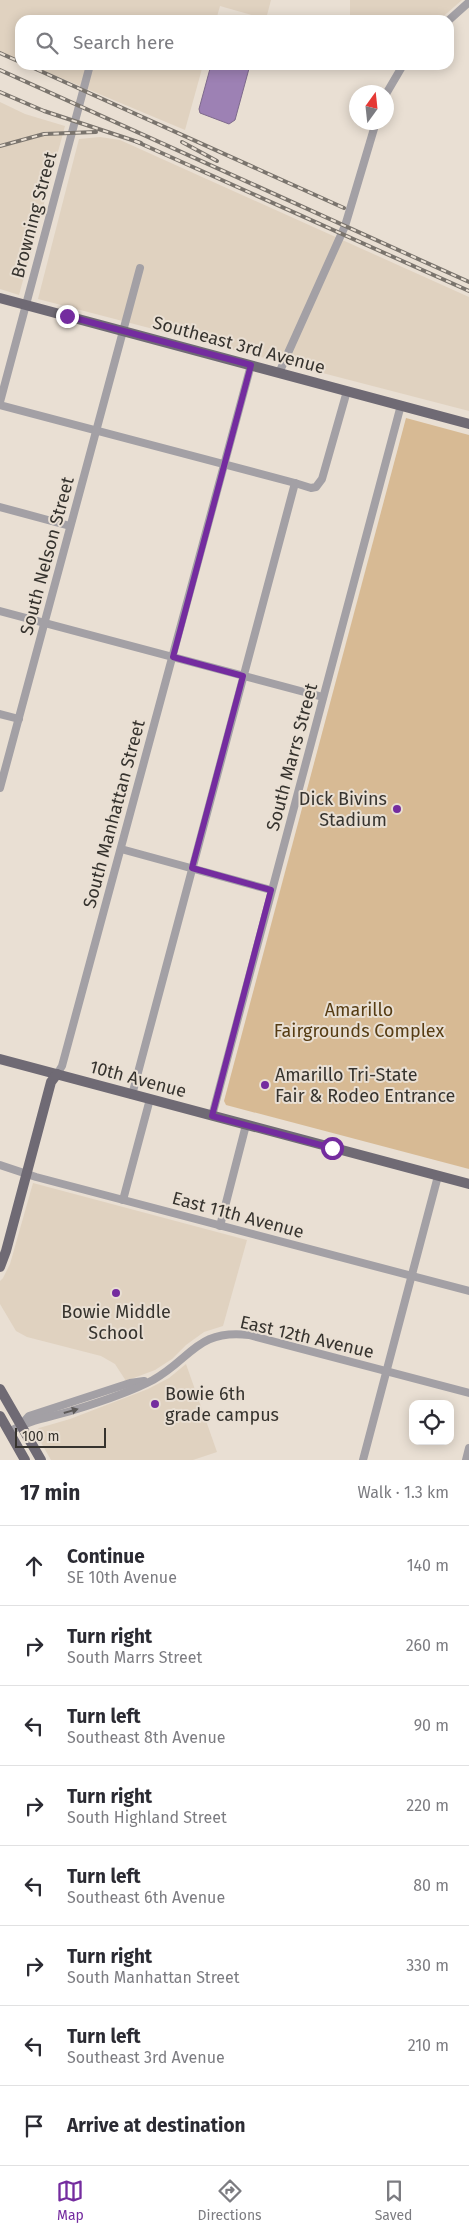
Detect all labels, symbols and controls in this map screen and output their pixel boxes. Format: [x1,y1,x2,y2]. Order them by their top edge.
search box [15,15,454,70]
icon: search [33,29,61,57]
text: Search here [73,31,174,54]
north arrow [349,85,394,130]
street label: Browning Street [7,149,62,281]
route end [56,305,79,328]
street label: Southeast 3rd Avenue [150,311,328,379]
street label: South Nelson Street [15,474,79,638]
street label: South Marrs Street [262,680,322,833]
street label: South Manhattan Street [78,717,150,911]
place label: Dick Bivins Stadium [299,788,387,831]
marker: Dick Bivins Stadium [391,803,403,815]
park label: Amarillo Fairgrounds Complex [274,999,444,1042]
street label: 10th Avenue [87,1056,189,1102]
place label: Amarillo Tri-State Fair & Rodeo Entrance [275,1064,455,1107]
marker: Amarillo Tri-State Fair & Rodeo Entrance [259,1079,271,1091]
route start [321,1137,344,1160]
street label: East 11th Avenue [170,1187,306,1243]
marker: Bowie Middle School [110,1287,122,1299]
place label: Bowie Middle School [61,1301,171,1344]
street label: East 12th Avenue [238,1311,376,1363]
place label: Bowie 6th grade campus [165,1383,279,1426]
marker: Bowie 6th grade campus [149,1398,161,1410]
map controls [409,1400,454,1445]
button: locate [409,1400,454,1445]
one-way arrow [64,1406,79,1414]
scale bar [15,1425,106,1448]
text: 100 m [22,1428,59,1445]
text: 17 min [20,1480,80,1506]
text: Walk · 1.3 km [357,1483,449,1502]
text: Continue [67,1545,145,1568]
icon: ahead [20,1552,48,1580]
text: 140 m [407,1556,449,1575]
text: SE 10th Avenue [67,1568,177,1587]
text: Turn right [67,1625,152,1648]
icon: right [20,1632,48,1660]
text: 260 m [406,1636,449,1655]
text: South Marrs Street [67,1648,202,1667]
text: Turn left [67,1705,141,1728]
icon: left [20,1712,48,1740]
text: 90 m [414,1716,449,1735]
text: Southeast 8th Avenue [67,1728,225,1747]
text: Turn right [67,1785,152,1808]
icon: right [20,1792,48,1820]
text: 220 m [406,1796,449,1815]
text: South Highland Street [67,1808,227,1827]
text: Turn left [67,1865,141,1888]
icon: left [20,1872,48,1900]
text: 80 m [413,1876,449,1895]
text: Southeast 6th Avenue [67,1888,225,1907]
text: Turn right [67,1945,152,1968]
icon: right [20,1952,48,1980]
text: 330 m [406,1956,449,1975]
text: South Manhattan Street [67,1968,240,1987]
text: Turn left [67,2025,141,2048]
icon: left [20,2032,48,2060]
text: 210 m [408,2036,449,2055]
text: Southeast 3rd Avenue [67,2048,225,2067]
icon: arrive [20,2112,48,2140]
text: Arrive at destination [67,2114,246,2137]
tab: Map [56,2177,84,2224]
tab: Directions [197,2177,262,2224]
tab: Saved [375,2177,413,2224]

